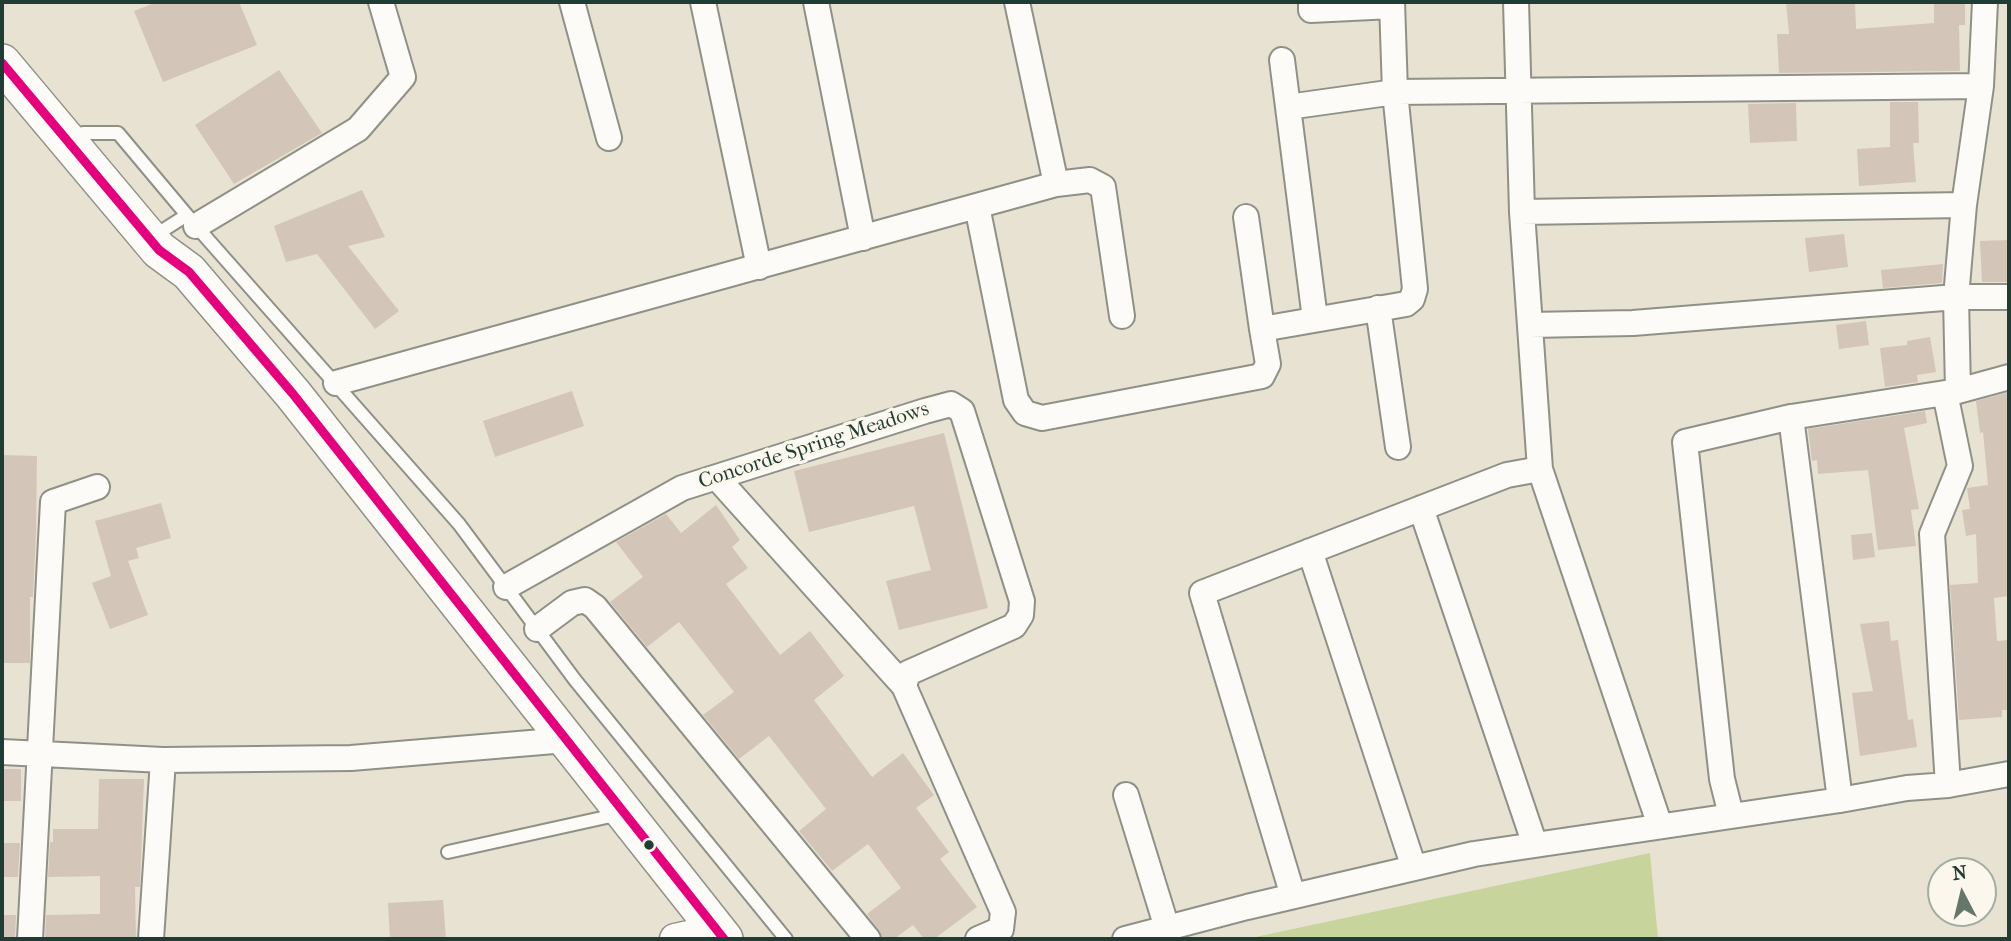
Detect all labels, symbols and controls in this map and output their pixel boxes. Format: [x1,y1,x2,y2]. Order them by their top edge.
street label: Concorde Spring Meadows [696,397,932,495]
unlabelled marker [642,838,656,852]
north arrow [1927,857,1997,927]
text: N [1951,861,1968,885]

